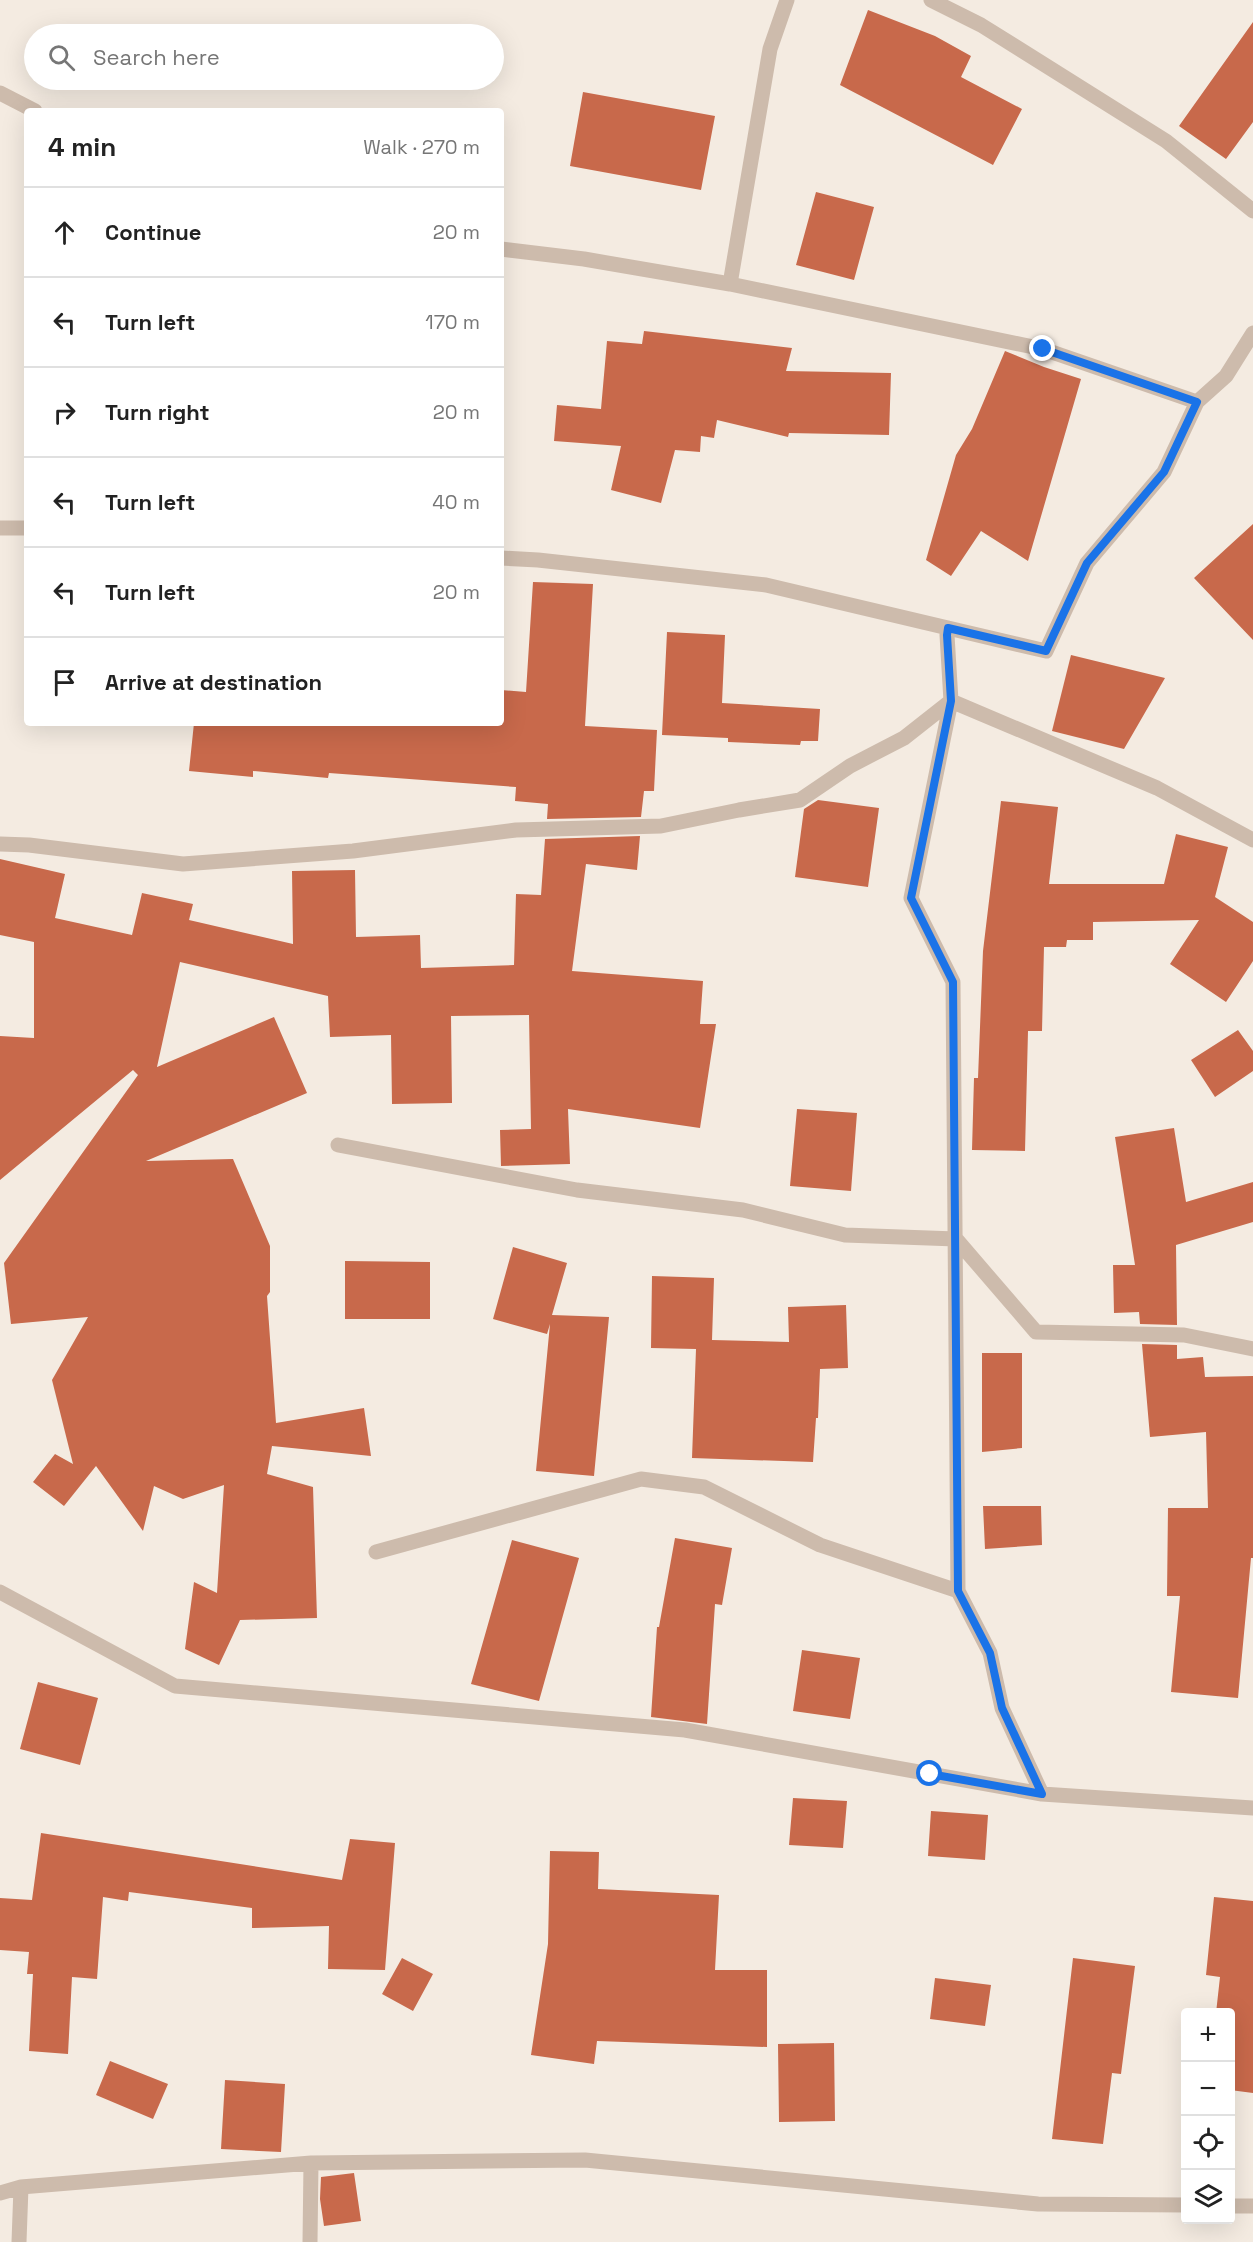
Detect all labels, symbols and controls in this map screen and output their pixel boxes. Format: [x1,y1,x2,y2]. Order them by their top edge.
search box [24,24,504,90]
icon: search [45,41,78,74]
text: Search here [93,43,220,71]
text: 4 min [48,130,116,164]
text: Walk · 270 m [363,134,480,160]
icon: ahead [48,216,81,249]
text: Continue [105,218,201,246]
text: 20 m [433,219,480,245]
icon: left [48,306,81,339]
text: Turn left [105,308,195,336]
text: 170 m [425,309,480,335]
route end [1029,335,1055,361]
icon: right [48,396,81,429]
text: Turn right [105,398,210,426]
text: 20 m [433,399,480,425]
icon: left [48,486,81,519]
text: Turn left [105,488,195,516]
text: 40 m [432,489,480,515]
icon: left [48,576,81,609]
text: Turn left [105,578,195,606]
text: 20 m [433,579,480,605]
icon: arrive [48,666,81,699]
text: Arrive at destination [105,668,322,696]
route start [916,1760,942,1786]
map controls [1181,2008,1235,2224]
button: + [1181,2008,1235,2062]
button: − [1181,2062,1235,2116]
button: locate [1181,2116,1235,2170]
button: layers [1181,2170,1235,2224]

